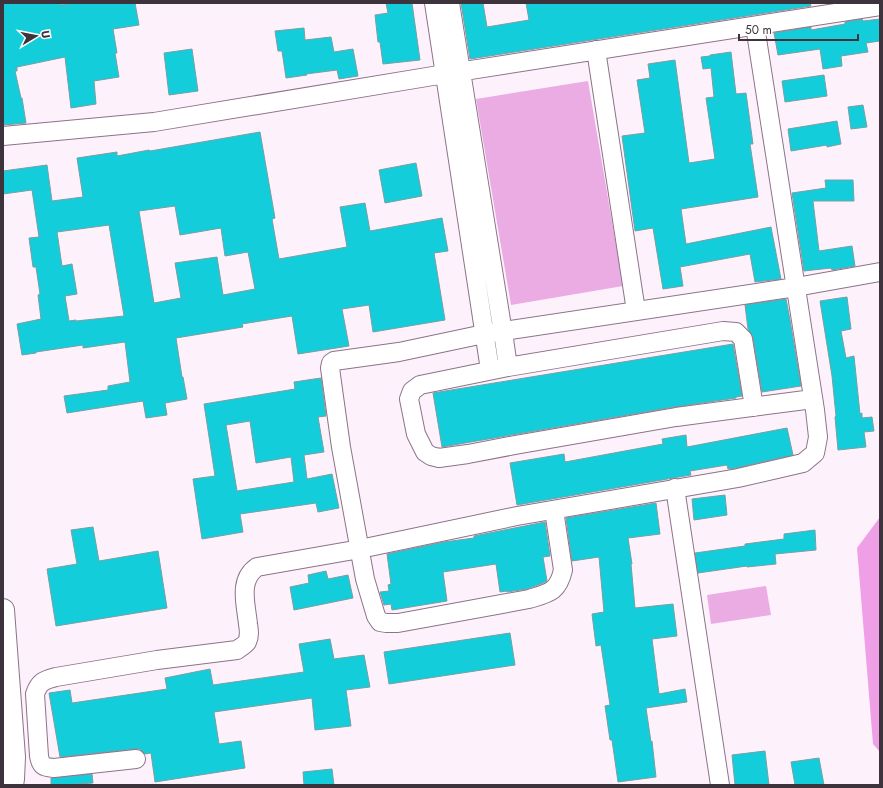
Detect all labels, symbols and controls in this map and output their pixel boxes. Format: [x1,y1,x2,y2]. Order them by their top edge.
north arrow [16,16,56,56]
scale bar [739,16,858,42]
text: 50 m [745,21,772,39]
text: U [37,29,54,39]

